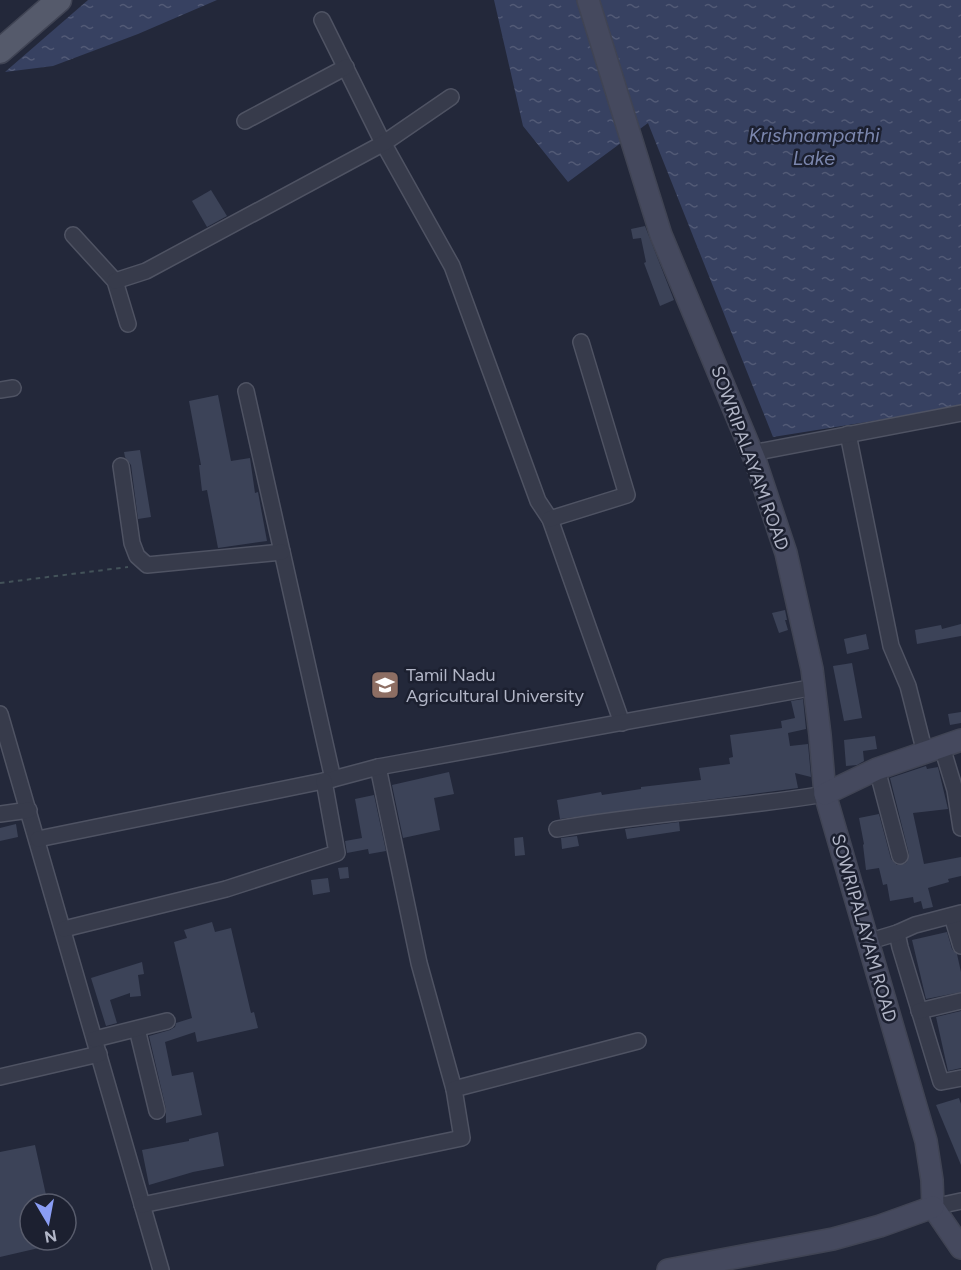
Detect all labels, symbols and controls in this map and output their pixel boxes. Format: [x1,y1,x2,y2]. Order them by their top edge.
water label: Krishnampathi Lake [748,123,880,170]
street label: SOWRIPALAYAM ROAD [706,363,794,553]
place label: Tamil Nadu Agricultural University [406,664,585,707]
school or university icon: Tamil Nadu Agricultural University [369,669,401,701]
street label: SOWRIPALAYAM ROAD [827,831,901,1025]
north arrow [18,1192,78,1252]
text: N [43,1226,58,1247]

